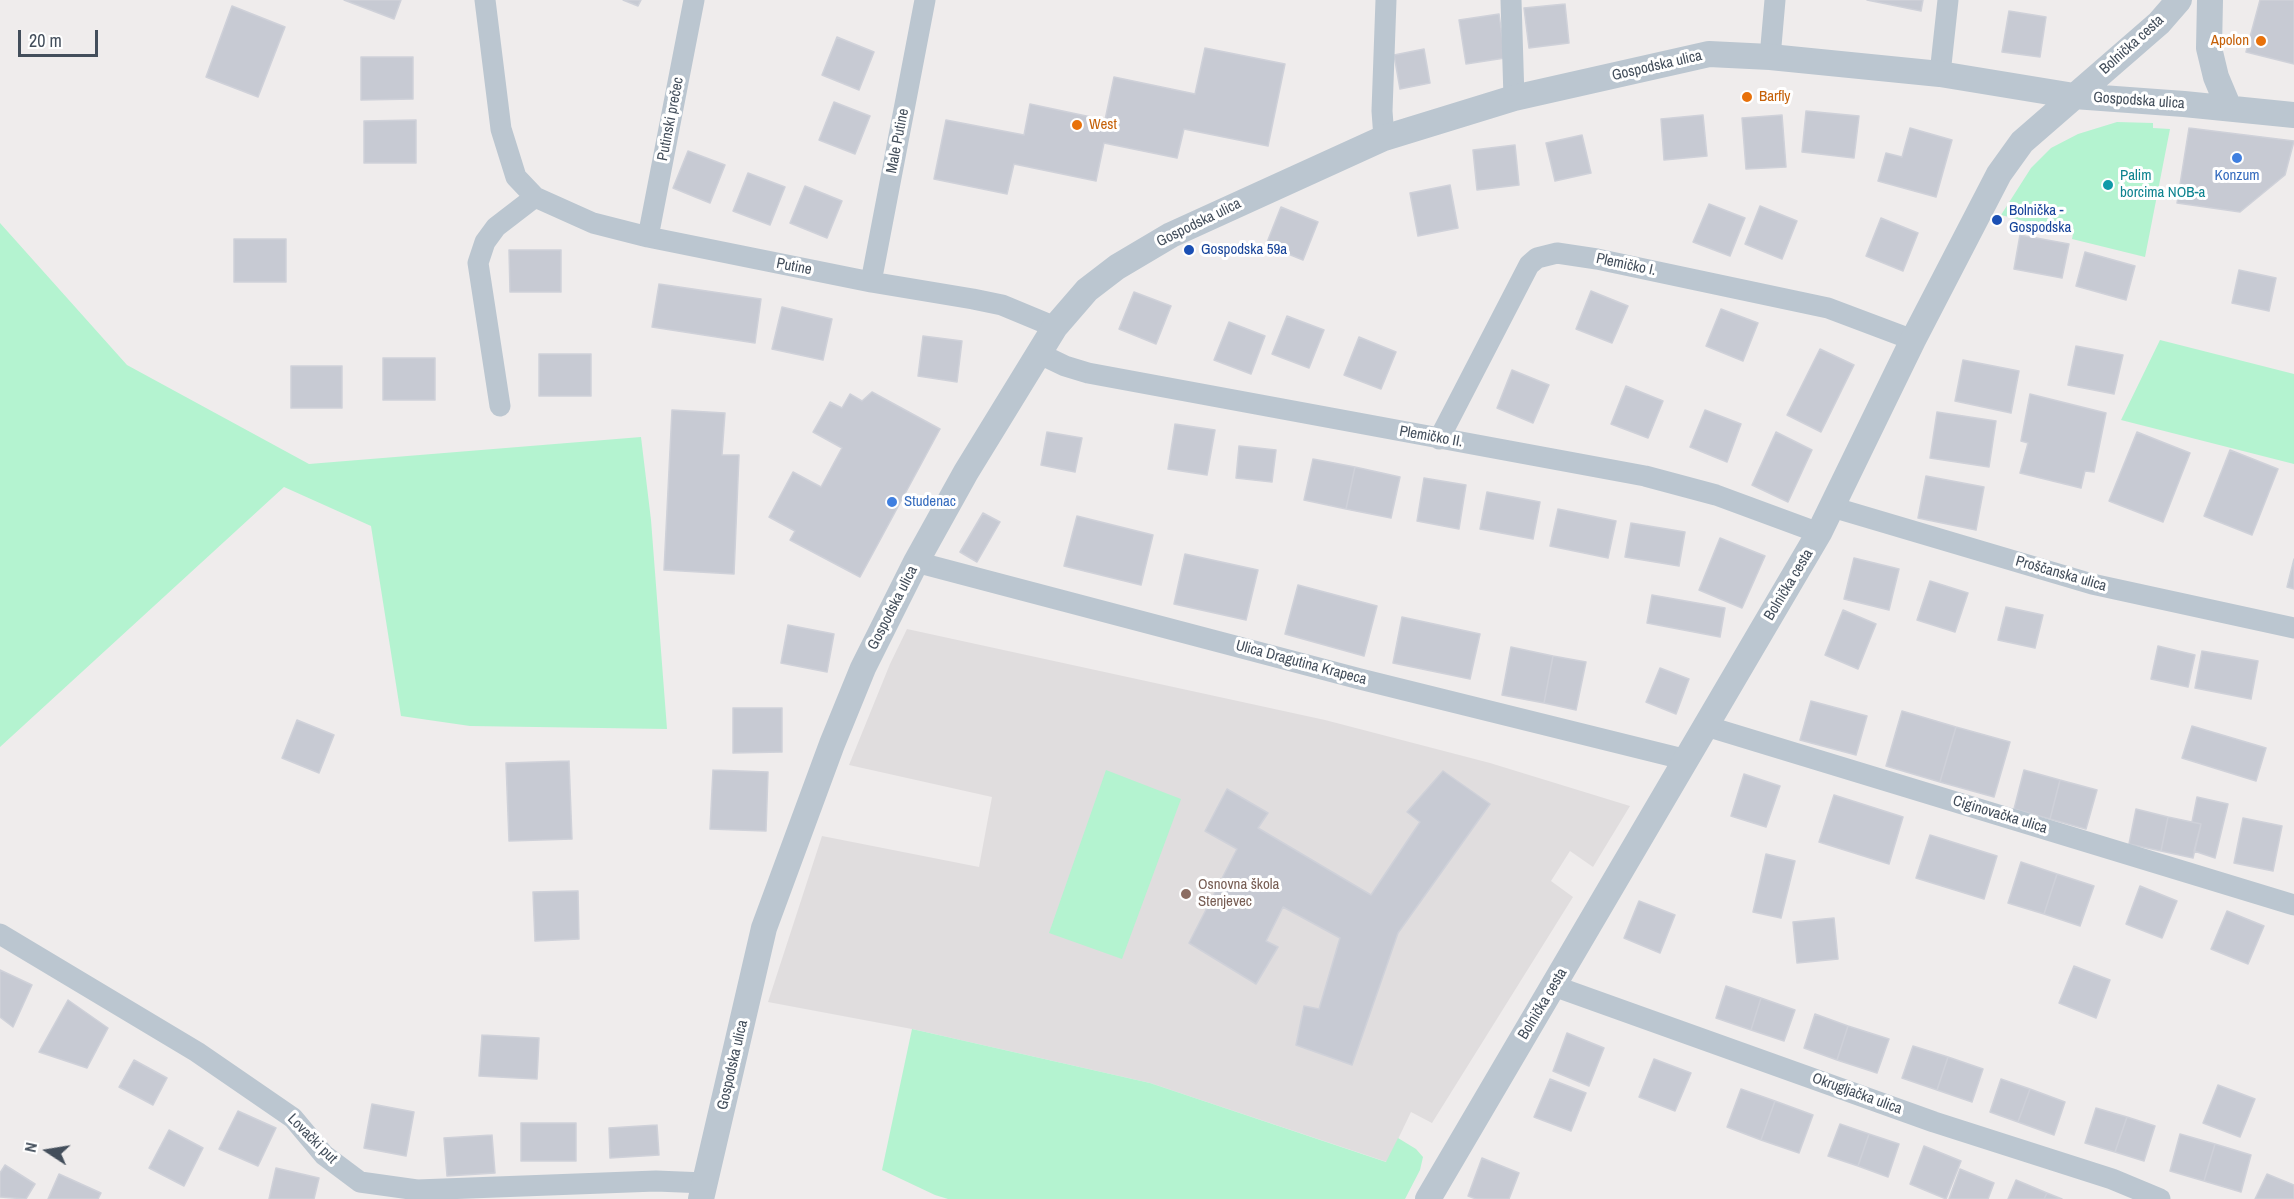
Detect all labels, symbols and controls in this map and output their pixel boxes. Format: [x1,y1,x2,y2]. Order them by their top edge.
street label: Bolnička cesta [2096,12,2168,78]
scale bar [21,18,100,56]
text: 20 m [29,28,62,53]
place label: Apolon [2211,32,2249,50]
marker: Apolon [2254,34,2268,48]
street label: Gospodska ulica [1610,47,1704,85]
street label: Putinski prečec [654,76,688,162]
place label: Barfly [1759,88,1790,106]
street label: Gospodska ulica [2093,89,2185,113]
marker: Barfly [1740,90,1754,104]
street label: Male Putine [883,107,913,175]
place label: West [1089,116,1117,134]
marker: West [1070,118,1084,132]
marker: Konzum [2230,151,2244,165]
place label: Palim borcima NOB-a [2120,167,2205,202]
place label: Konzum [2214,167,2260,185]
marker: Palim borcima NOB-a [2101,178,2115,192]
street label: Gospodska ulica [1154,195,1244,251]
place label: Bolnička - Gospodska [2009,202,2071,237]
marker: Bolnička - Gospodska [1990,213,2004,227]
place label: Gospodska 59a [1201,241,1287,259]
marker: Gospodska 59a [1182,243,1196,257]
street label: Plemičko I. [1594,250,1658,280]
street label: Putine [775,255,813,279]
street label: Plemičko II. [1398,423,1464,451]
place label: Studenac [904,493,956,511]
marker: Studenac [885,495,899,509]
street label: Bolnička cesta [1761,546,1817,624]
street label: Proščanska ulica [2014,552,2108,596]
street label: Gospodska ulica [864,563,922,653]
street label: Ulica Dragutina Krapeca [1234,637,1368,689]
street label: Ciginovačka ulica [1951,792,2049,838]
place label: Osnovna škola Stenjevec [1198,876,1279,911]
marker: Osnovna škola Stenjevec [1179,887,1193,901]
street label: Bolnička cesta [1515,965,1571,1043]
street label: Gospodska ulica [714,1018,752,1112]
street label: Okrugljačka ulica [1810,1069,1904,1119]
street label: Lovački put [283,1110,341,1168]
north arrow [18,1121,78,1181]
text: N [19,1140,42,1154]

